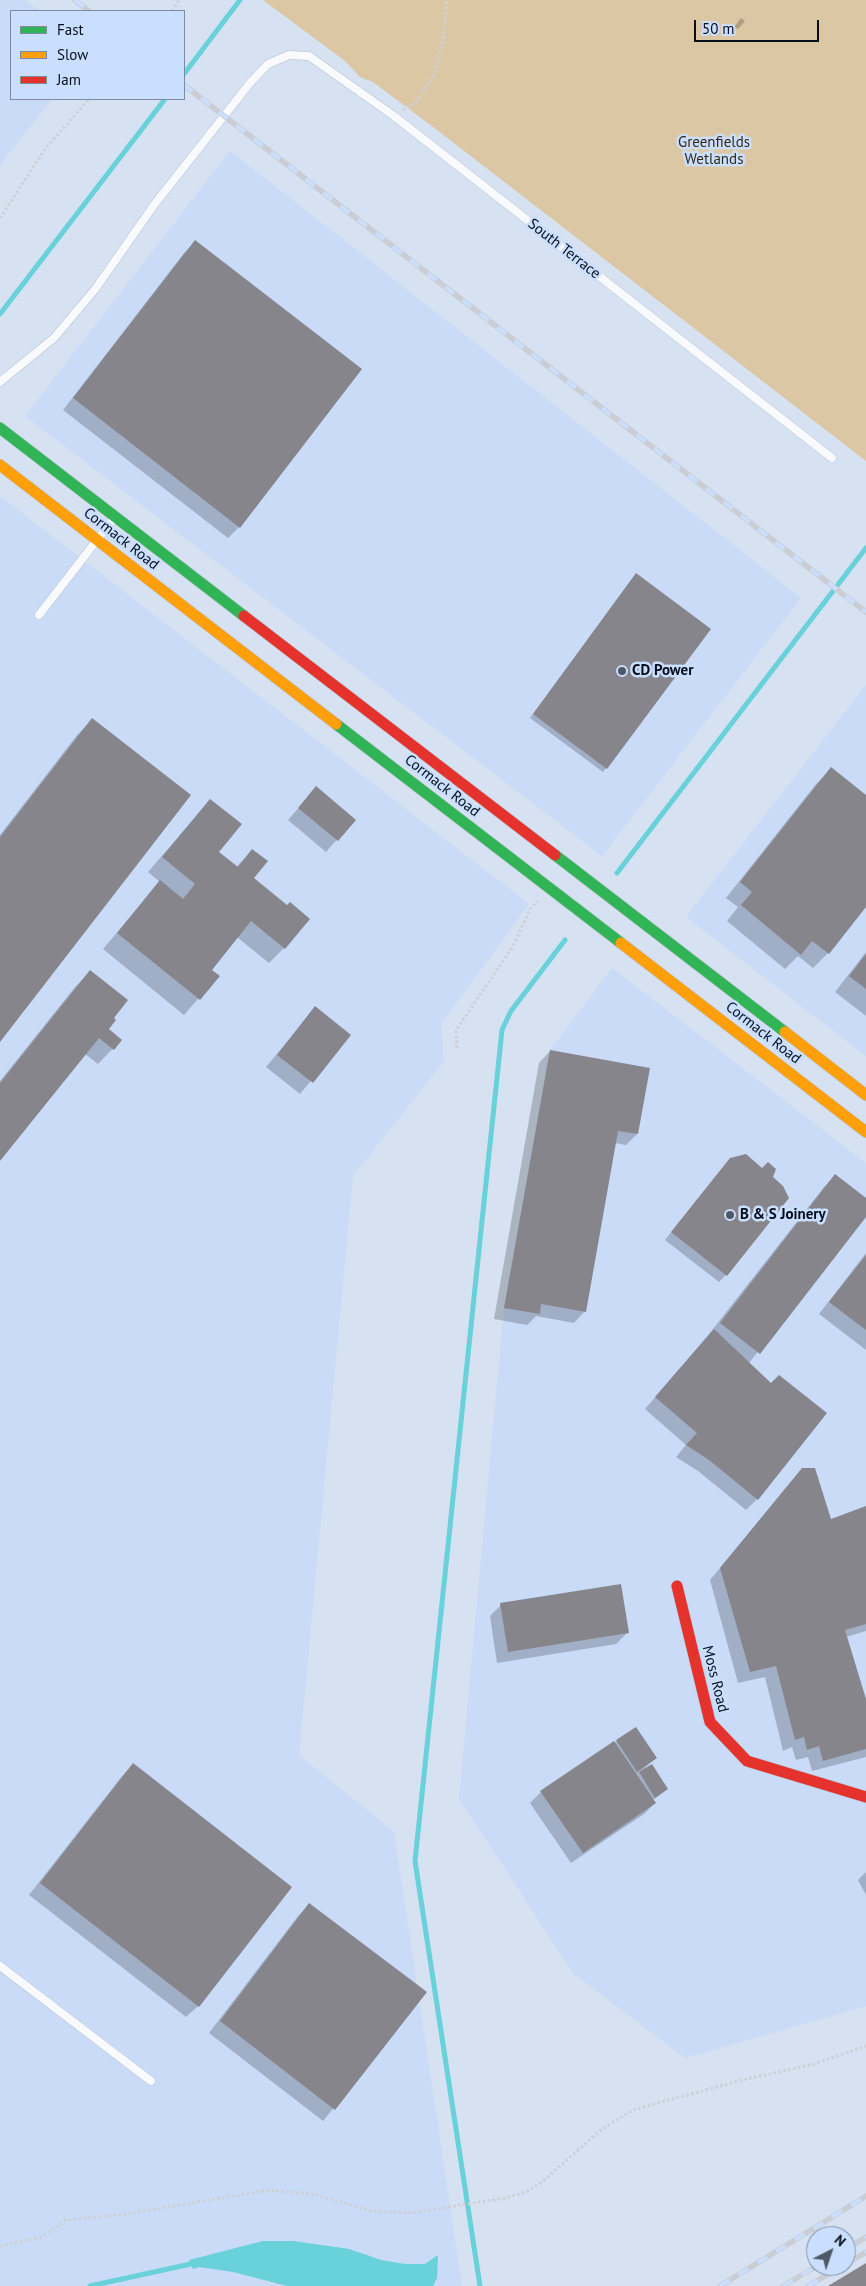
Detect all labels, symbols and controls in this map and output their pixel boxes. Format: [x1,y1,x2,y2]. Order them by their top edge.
legend [10,10,185,100]
scale bar [696,10,821,42]
text: 50 m [702,19,735,38]
text: Fast [57,20,84,39]
text: Slow [57,45,88,64]
text: Jam [57,70,81,89]
park label: Greenfields Wetlands [678,134,750,169]
street label: South Terrace [524,215,604,283]
street label: Cormack Road [80,504,162,574]
place label: CD Power [632,662,693,680]
marker: CD Power [616,665,628,677]
street label: Cormack Road [401,751,483,821]
street label: Cormack Road [722,998,804,1068]
place label: B & S Joinery [740,1206,826,1224]
marker: B & S Joinery [724,1209,736,1221]
street label: Moss Road [698,1644,732,1714]
north arrow [806,2226,856,2276]
text: N [831,2231,850,2250]

